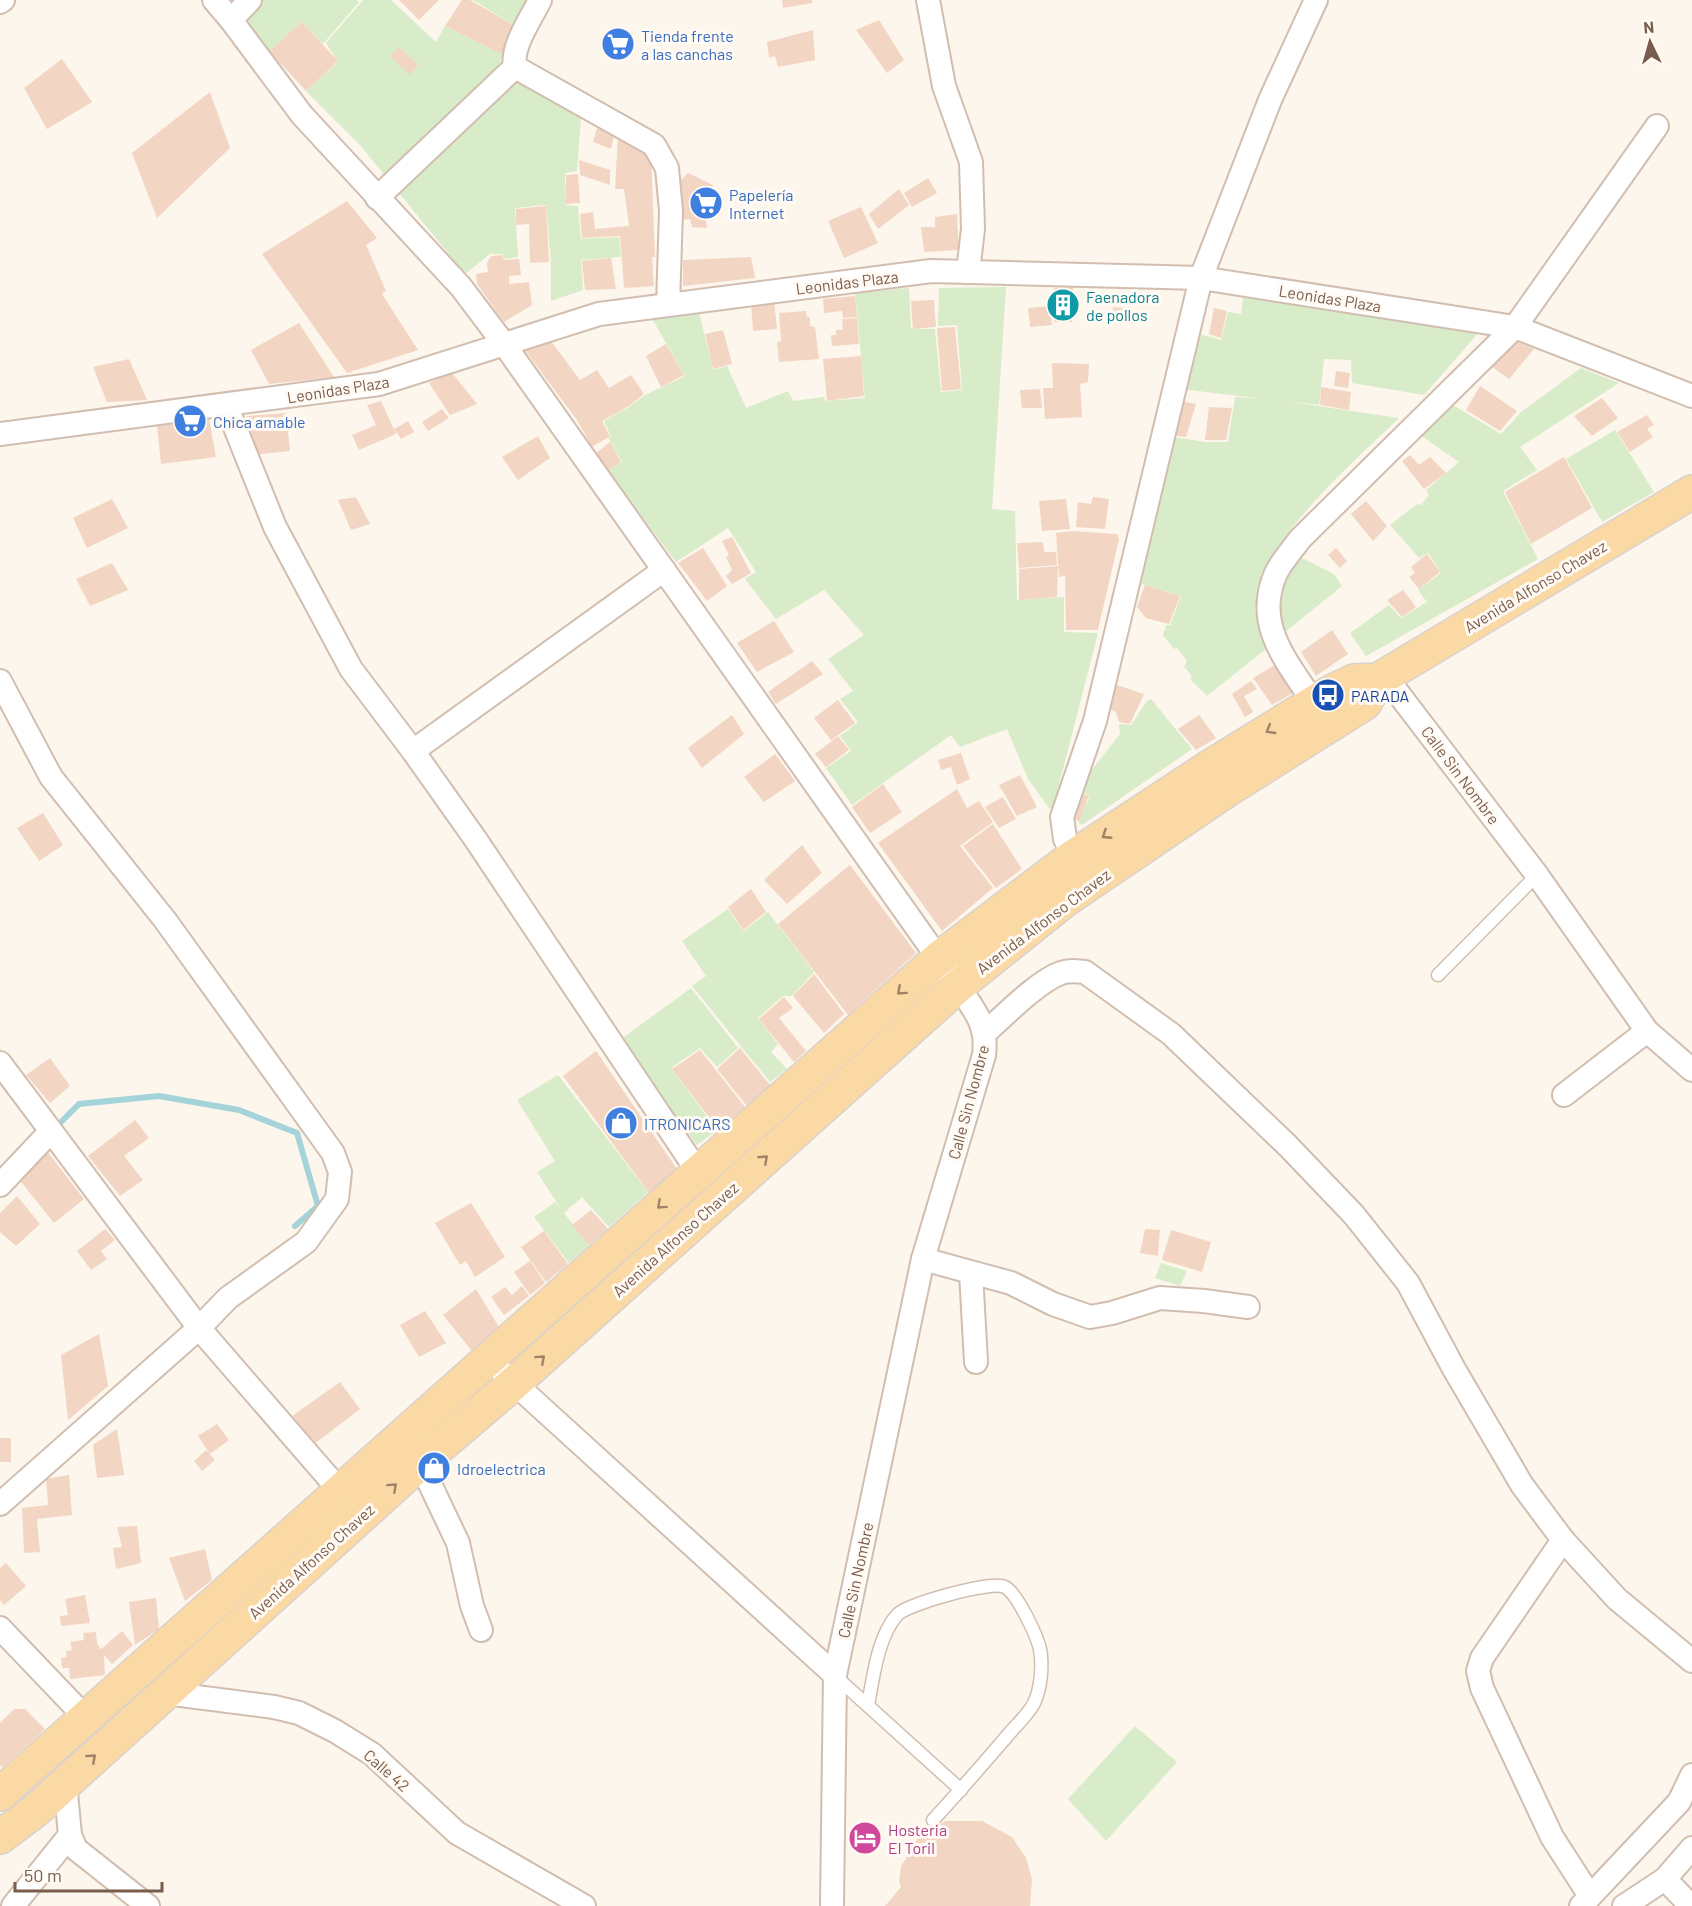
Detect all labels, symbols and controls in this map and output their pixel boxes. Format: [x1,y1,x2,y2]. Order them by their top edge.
north arrow [1620,12,1680,72]
text: N [1643,17,1655,36]
supermarket icon: Tienda frente a las canchas [600,26,636,62]
place label: Tienda frente a las canchas [641,26,734,63]
supermarket icon: Papelería Internet [688,185,724,221]
place label: Papelería Internet [729,185,793,222]
street label: Leonidas Plaza [794,266,900,298]
street label: Leonidas Plaza [1277,281,1383,315]
building icon: Faenadora de pollos [1045,287,1081,323]
place label: Faenadora de pollos [1086,287,1160,324]
street label: Leonidas Plaza [285,372,391,406]
supermarket icon: Chica amable [172,403,208,439]
place label: Chica amable [213,412,306,431]
street label: Avenida Alfonso Chavez [1460,536,1610,636]
bus stop icon: PARADA [1310,677,1346,713]
place label: PARADA [1351,686,1409,705]
one-way arrow [1266,722,1276,734]
street label: Calle Sin Nombre [1418,722,1504,828]
one-way arrow [1102,828,1113,839]
street label: Avenida Alfonso Chavez [972,864,1114,978]
one-way arrow [897,984,908,995]
street label: Calle Sin Nombre [944,1043,992,1161]
shop icon: ITRONICARS [603,1105,639,1141]
place label: ITRONICARS [644,1114,731,1133]
one-way arrow [757,1155,768,1166]
street label: Avenida Alfonso Chavez [608,1178,742,1300]
one-way arrow [658,1198,668,1209]
one-way arrow [534,1355,544,1366]
shop icon: Idroelectrica [416,1450,452,1486]
place label: Idroelectrica [457,1459,546,1478]
one-way arrow [386,1483,397,1494]
street label: Avenida Alfonso Chavez [244,1500,378,1622]
street label: Calle Sin Nombre [833,1520,877,1640]
street label: Calle 42 [360,1745,414,1795]
one-way arrow [85,1754,96,1765]
hotel icon: Hosteria El Toril [847,1820,883,1856]
place label: Hosteria El Toril [888,1820,947,1857]
scale bar [15,1855,162,1893]
text: 50 m [24,1864,62,1886]

